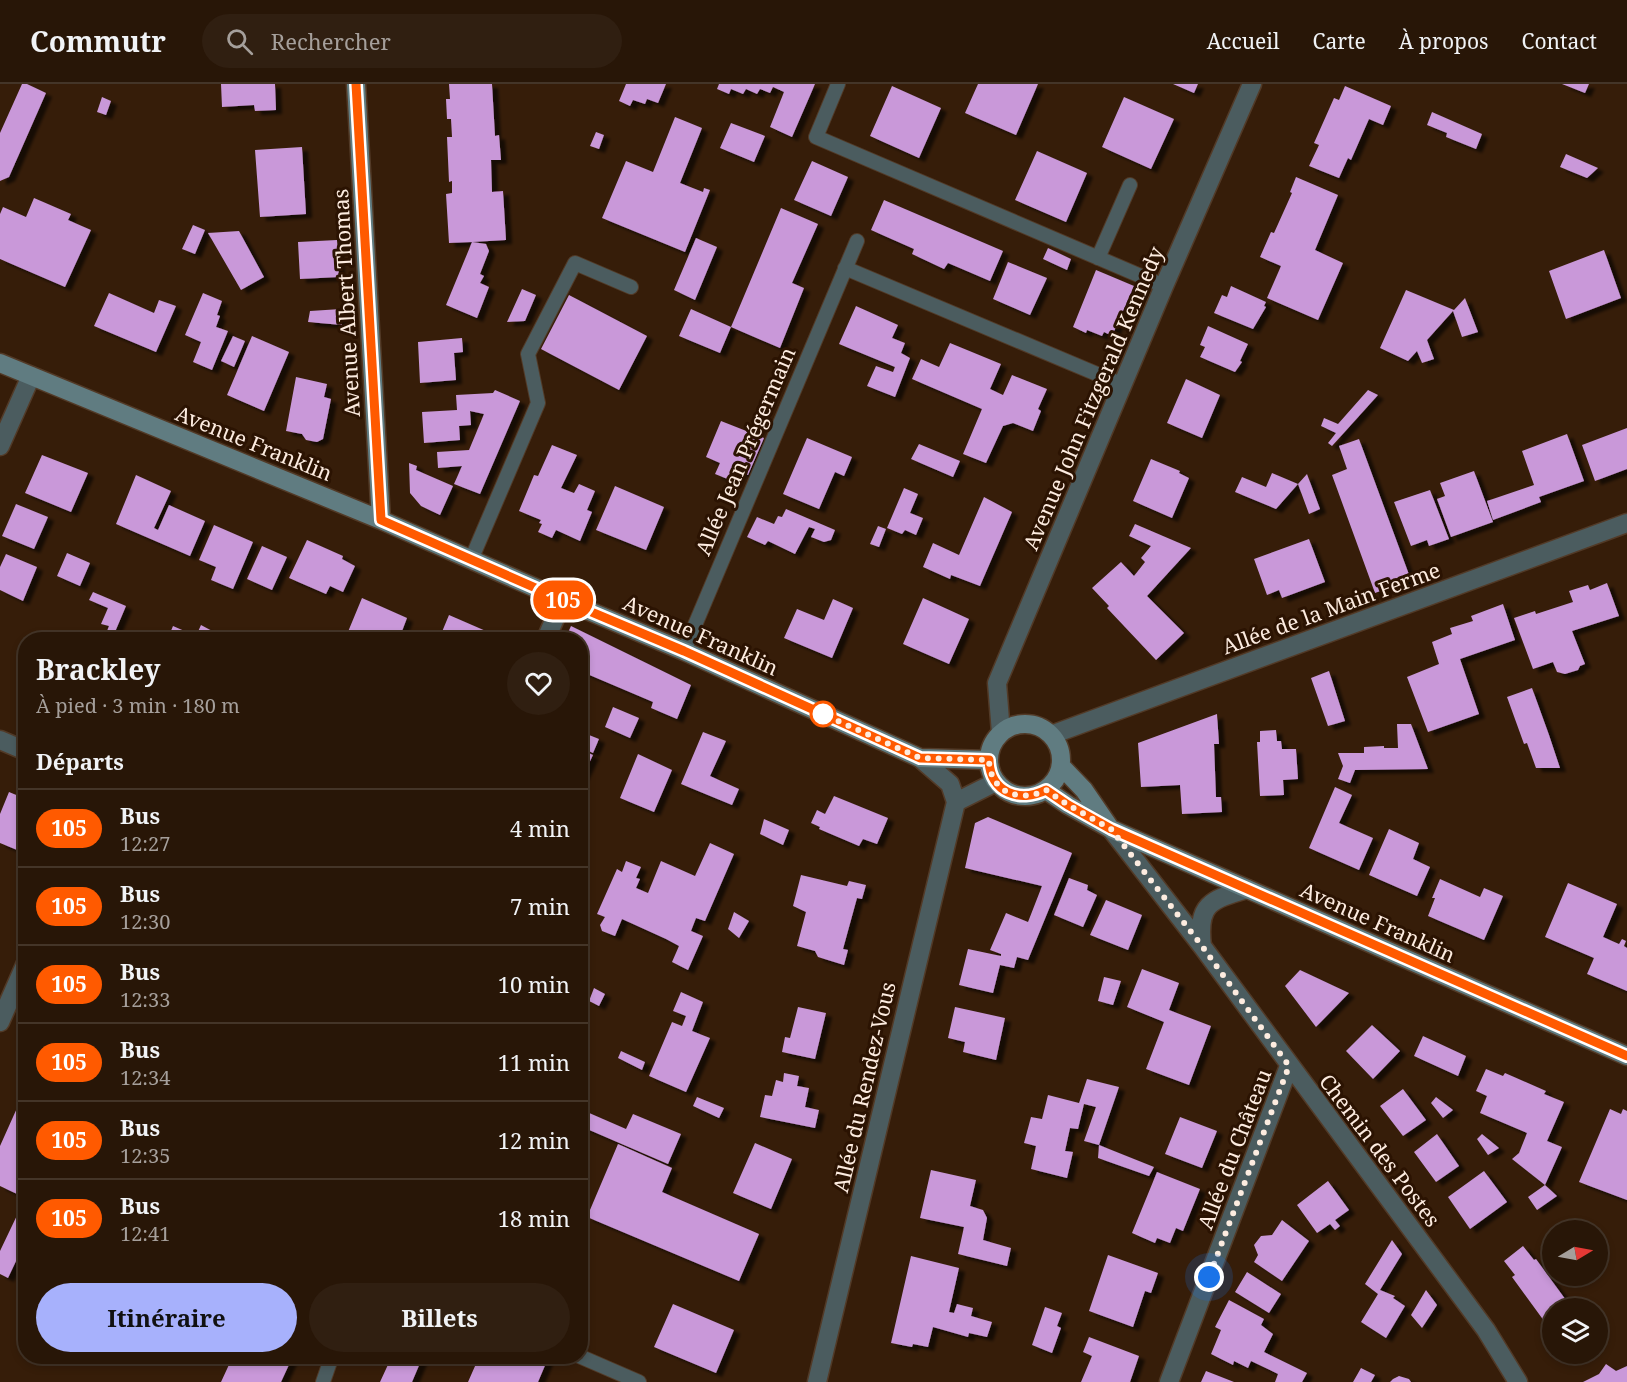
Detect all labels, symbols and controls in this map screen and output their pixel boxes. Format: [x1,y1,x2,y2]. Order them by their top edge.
search box [202,14,622,68]
text: Commutr [30,22,166,60]
icon: search [223,25,256,58]
text: Rechercher [271,26,391,56]
text: Accueil [1207,27,1280,55]
text: Carte [1313,27,1366,55]
text: À propos [1399,27,1489,55]
text: Contact [1522,27,1597,55]
street label: Avenue Albert Thomas [326,188,366,418]
street label: Avenue John Fitzgerald Kennedy [1016,242,1170,554]
street label: Allée Jean Prégermain [688,343,802,559]
street label: Avenue Franklin [171,399,337,487]
street label: Allée de la Main Ferme [1218,555,1444,661]
line badge: 105 [528,580,598,620]
text: 105 [545,586,581,614]
street label: Avenue Franklin [619,588,783,682]
text: Brackley [36,650,160,688]
button: heart [507,652,570,715]
text: À pied · 3 min · 180 m [36,692,240,719]
unlabelled marker [810,701,836,727]
text: Départs [36,746,124,776]
text: Bus [120,800,160,830]
text: 4 min [510,813,570,843]
text: 105 [51,814,87,842]
text: 12:27 [120,830,170,857]
street label: Avenue Franklin [1296,875,1460,969]
text: Bus [120,878,160,908]
text: 7 min [510,891,570,921]
text: 105 [51,892,87,920]
text: 12:30 [120,908,170,935]
text: Bus [120,956,160,986]
text: 10 min [498,969,570,999]
text: 105 [51,970,87,998]
street label: Allée du Rendez-Vous [826,979,902,1195]
text: 12:33 [120,986,170,1013]
text: Bus [120,1034,160,1064]
text: 11 min [498,1047,570,1077]
text: 105 [51,1048,87,1076]
text: 12:34 [120,1064,170,1091]
street label: Allée du Château [1191,1065,1277,1233]
street label: Chemin des Postes [1313,1068,1447,1232]
text: Bus [120,1112,160,1142]
text: 12 min [498,1125,570,1155]
text: 105 [51,1126,87,1154]
text: 12:35 [120,1142,170,1169]
text: Bus [120,1190,160,1220]
text: 18 min [498,1203,570,1233]
text: 105 [51,1204,87,1232]
text: 12:41 [120,1220,170,1247]
north arrow [1542,1220,1608,1286]
map controls [1542,1220,1608,1364]
your location [1194,1262,1224,1292]
button: Itinéraire [36,1283,297,1352]
button: Billets [309,1283,570,1352]
button: layers [1542,1298,1608,1364]

